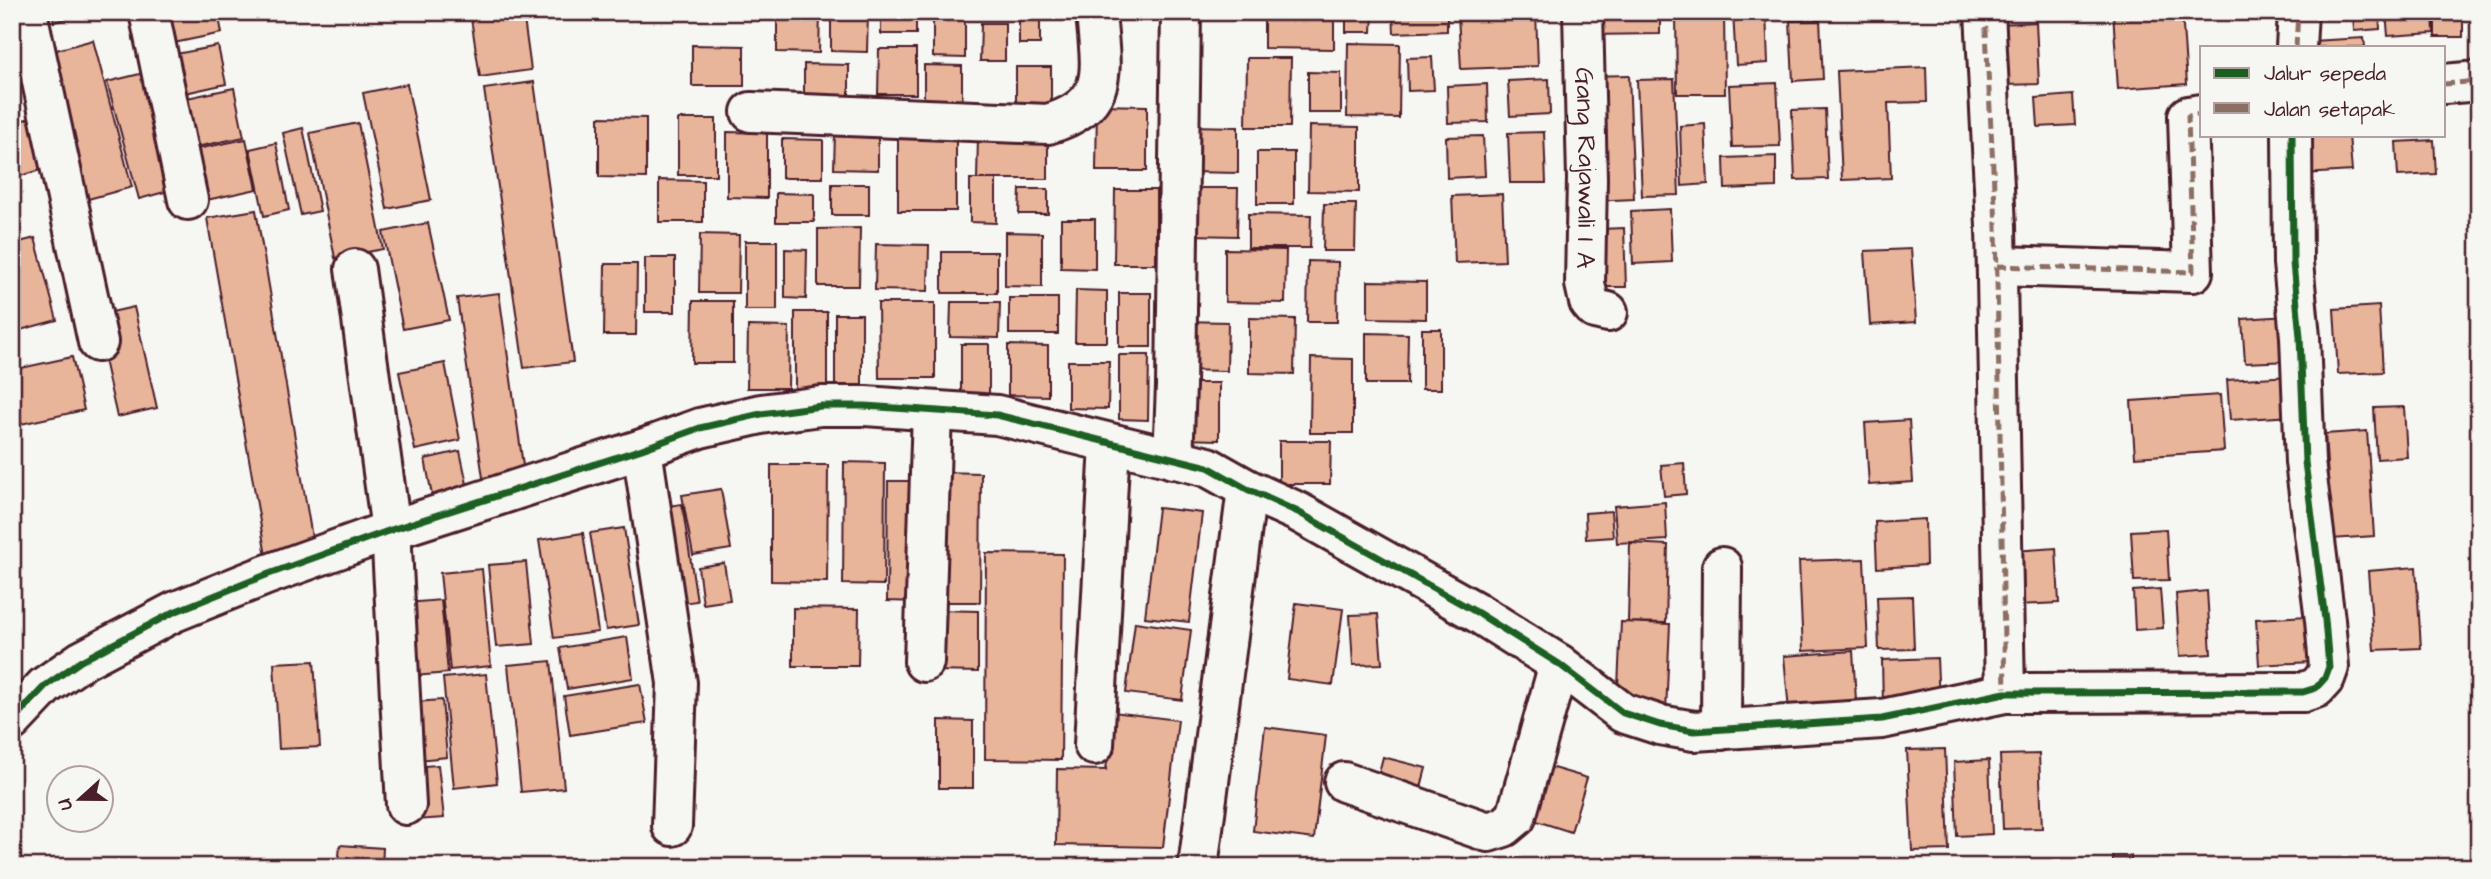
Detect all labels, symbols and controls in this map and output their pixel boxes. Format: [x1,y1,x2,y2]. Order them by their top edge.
legend [2200,46,2446,136]
text: Jalur sepeda [2264,59,2386,89]
street label: Gang Rajawali I A [1565,67,1605,269]
text: Jalan setapak [2264,95,2395,125]
north arrow [46,764,116,834]
text: U [51,794,80,814]

